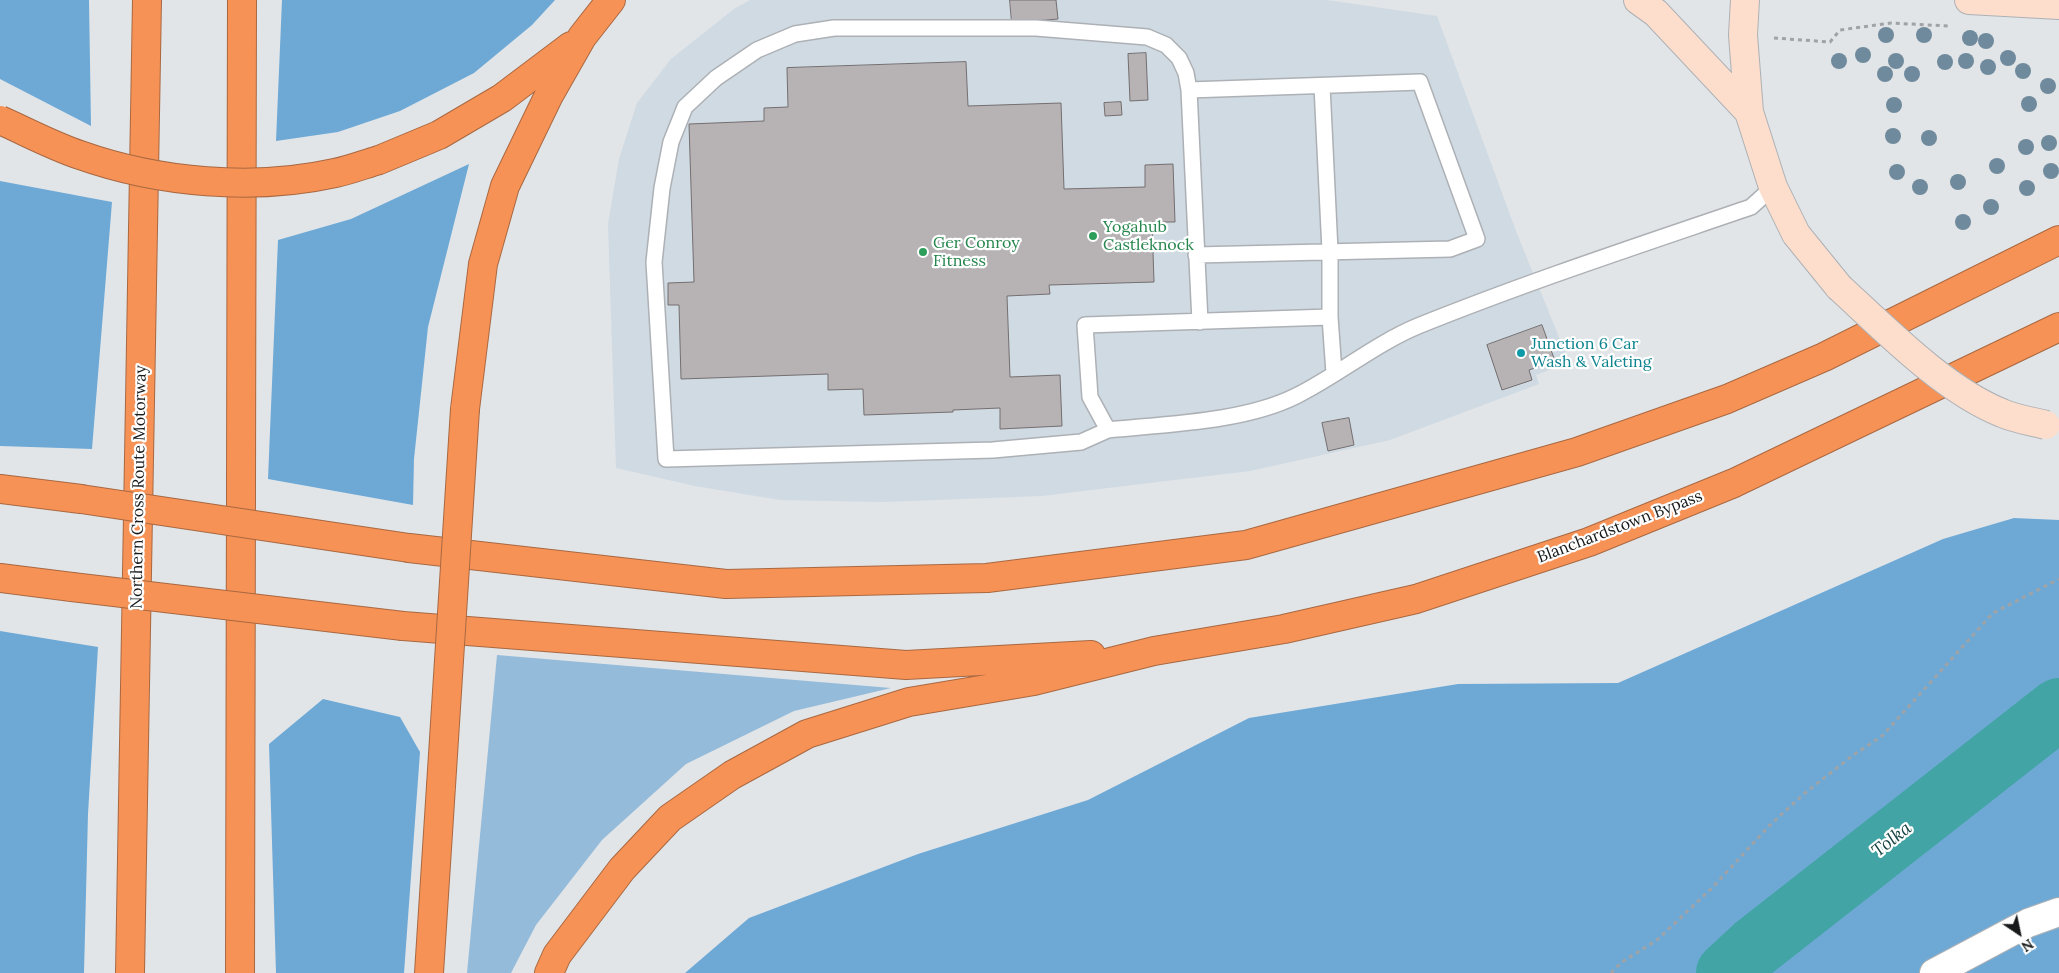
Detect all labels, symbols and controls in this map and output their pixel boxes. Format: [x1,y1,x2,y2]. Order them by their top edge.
place label: Yogahub Castleknock [1103,217,1194,255]
marker: Yogahub Castleknock [1087,230,1099,242]
place label: Ger Conroy Fitness [933,233,1020,271]
marker: Ger Conroy Fitness [917,246,929,258]
place label: Junction 6 Car Wash & Valeting [1531,334,1652,372]
marker: Junction 6 Car Wash & Valeting [1515,347,1527,359]
street label: Northern Cross Route Motorway [127,365,151,609]
street label: Blanchardstown Bypass [1535,487,1705,567]
water label: Tolka [1868,818,1916,862]
north arrow [1994,908,2044,958]
text: N [2018,935,2037,956]

